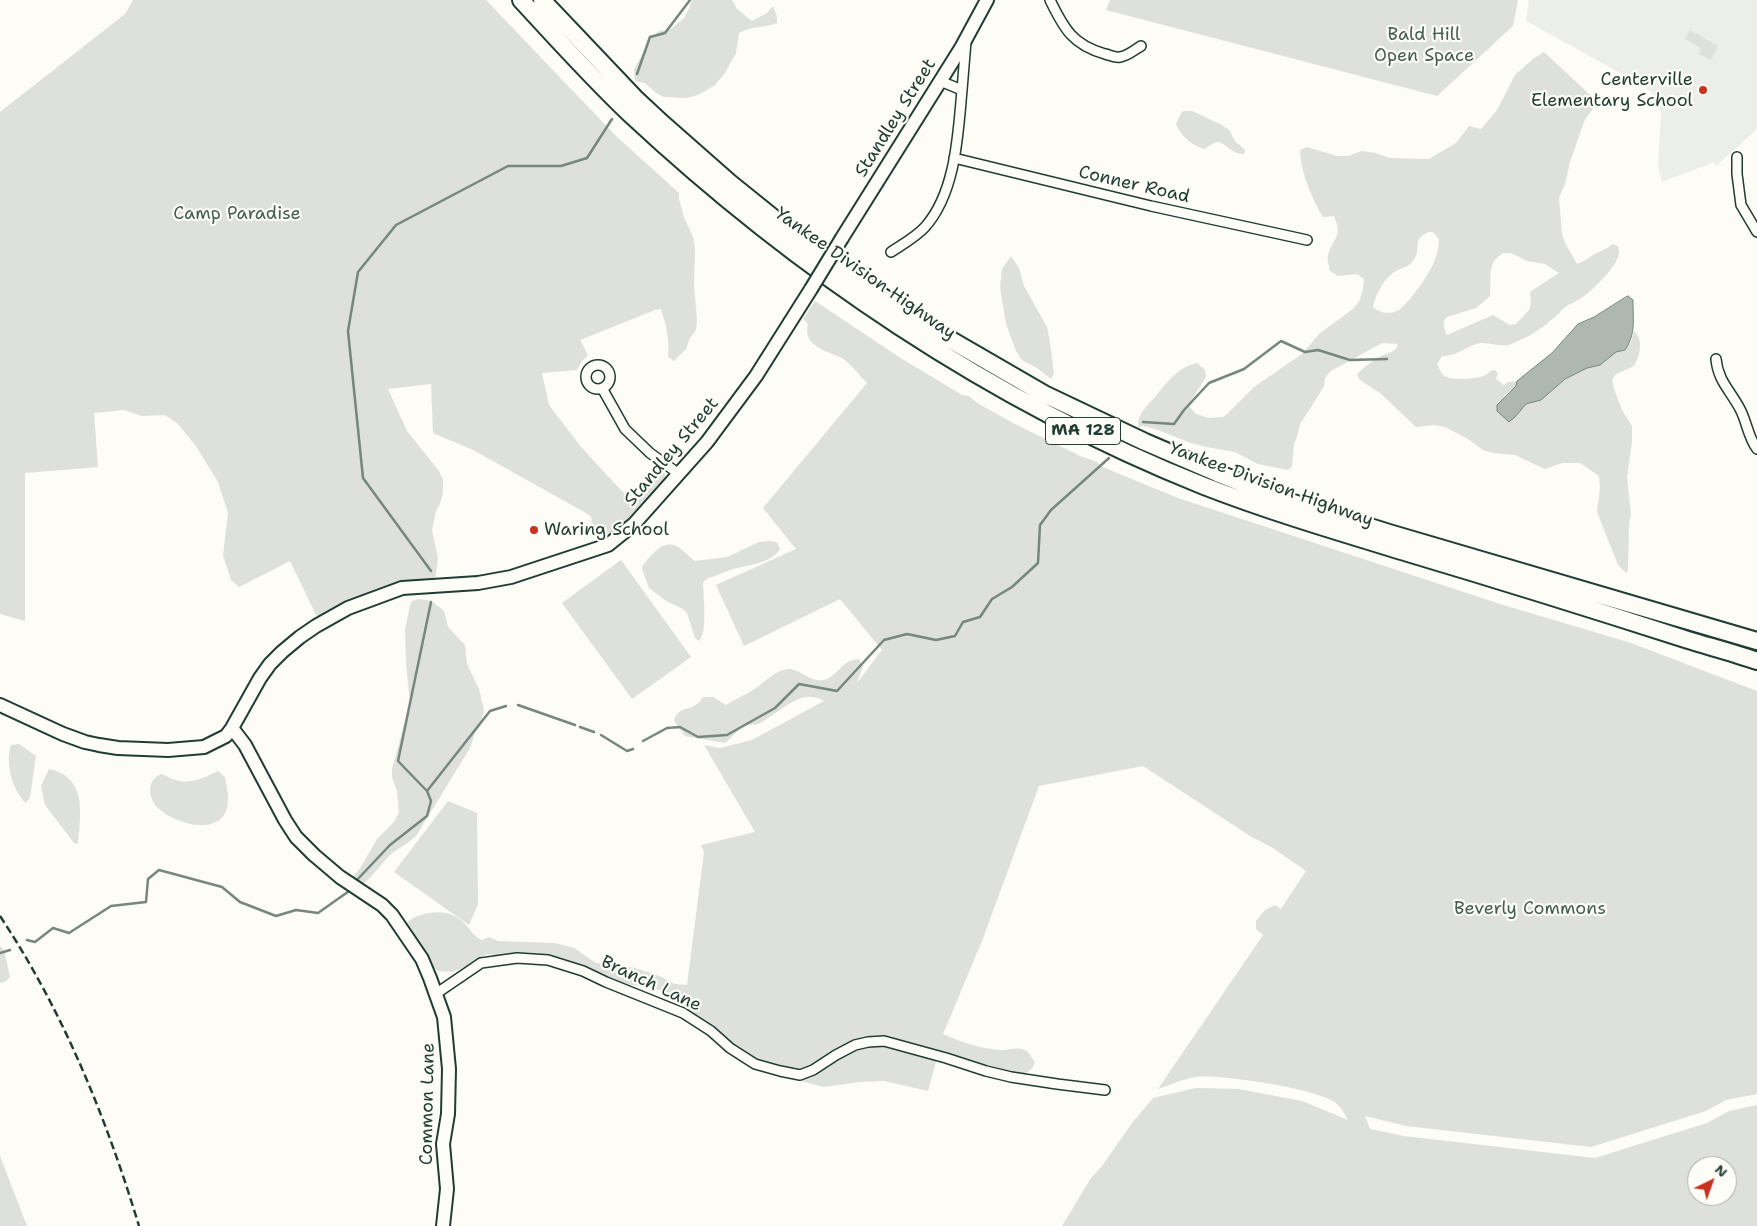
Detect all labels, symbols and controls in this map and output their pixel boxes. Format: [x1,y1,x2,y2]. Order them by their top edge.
park label: Bald Hill Open Space [1374,24,1474,66]
street label: Standley Street [851,55,941,181]
place label: Centerville Elementary School [1531,69,1693,112]
marker: Centerville Elementary School [1697,84,1709,96]
street label: Conner Road [1076,162,1192,208]
park label: Camp Paradise [173,203,301,225]
street label: Yankee Division Highway [770,203,960,345]
street label: Standley Street [620,393,724,511]
road number: MA 128 [1046,418,1120,444]
street label: Yankee Division Highway [1166,438,1376,532]
place label: Waring School [544,519,669,541]
marker: Waring School [528,524,540,536]
park label: Beverly Commons [1454,898,1606,920]
street label: Branch Lane [597,951,705,1017]
street label: Common Lane [416,1043,440,1165]
north arrow [1687,1156,1737,1206]
text: N [1711,1160,1732,1181]

